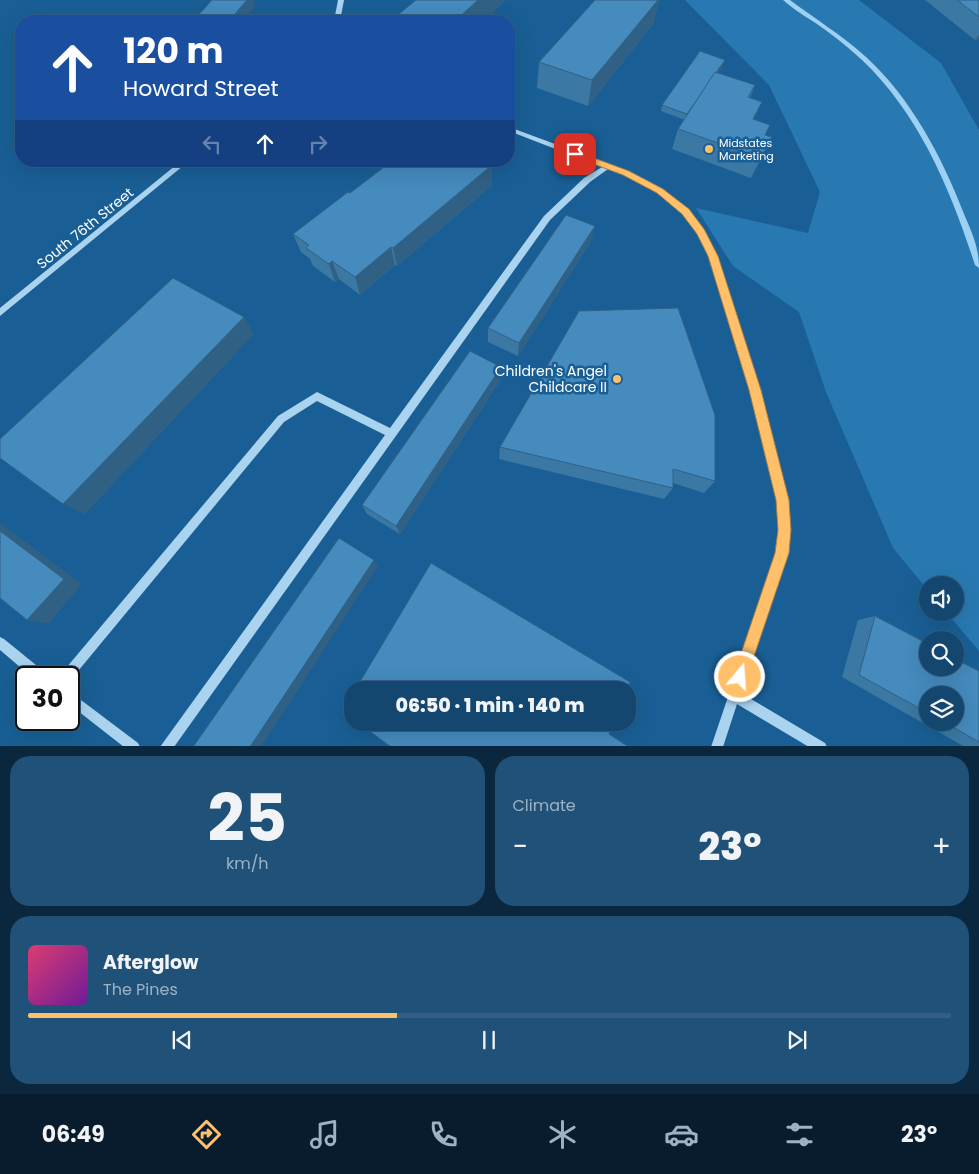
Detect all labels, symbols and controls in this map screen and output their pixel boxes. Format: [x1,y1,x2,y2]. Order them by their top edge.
text: 120 m [123,26,223,75]
icon: ahead [40,35,105,100]
text: Howard Street [123,73,279,104]
icon: left [198,130,226,158]
icon: ahead [251,130,279,158]
icon: right [304,130,332,158]
pin [554,133,596,175]
place label: Midstates Marketing [719,135,774,164]
icon: arrive [561,140,589,168]
marker: Midstates Marketing [703,143,715,155]
street label: South 76th Street [32,183,138,273]
place label: Children's Angel Childcare II [495,361,607,397]
marker: Children's Angel Childcare II [611,373,623,385]
map controls [919,576,964,731]
button: sound [919,576,964,621]
button: search [919,631,964,676]
position arrow [713,650,765,702]
speed limit sign: 30 [15,666,80,731]
button: layers [919,686,964,731]
text: 06:50 · 1 min · 140 m [395,692,585,719]
text: 25 [208,773,287,864]
text: Climate [513,794,576,817]
text: 23° [698,820,761,873]
text: − [513,827,528,866]
text: + [932,827,951,866]
text: km/h [226,852,269,875]
text: Afterglow [103,949,198,976]
text: The Pines [103,978,178,1001]
icon: previous [168,1026,196,1054]
icon: pause [475,1026,503,1054]
icon: next [783,1026,811,1054]
icon: directions [189,1117,224,1152]
icon: music [307,1117,342,1152]
icon: phone [426,1117,461,1152]
icon: climate [545,1117,580,1152]
icon: car [664,1117,699,1152]
icon: filters [782,1117,817,1152]
text: 06:49 [42,1119,105,1150]
text: 23° [901,1119,937,1150]

